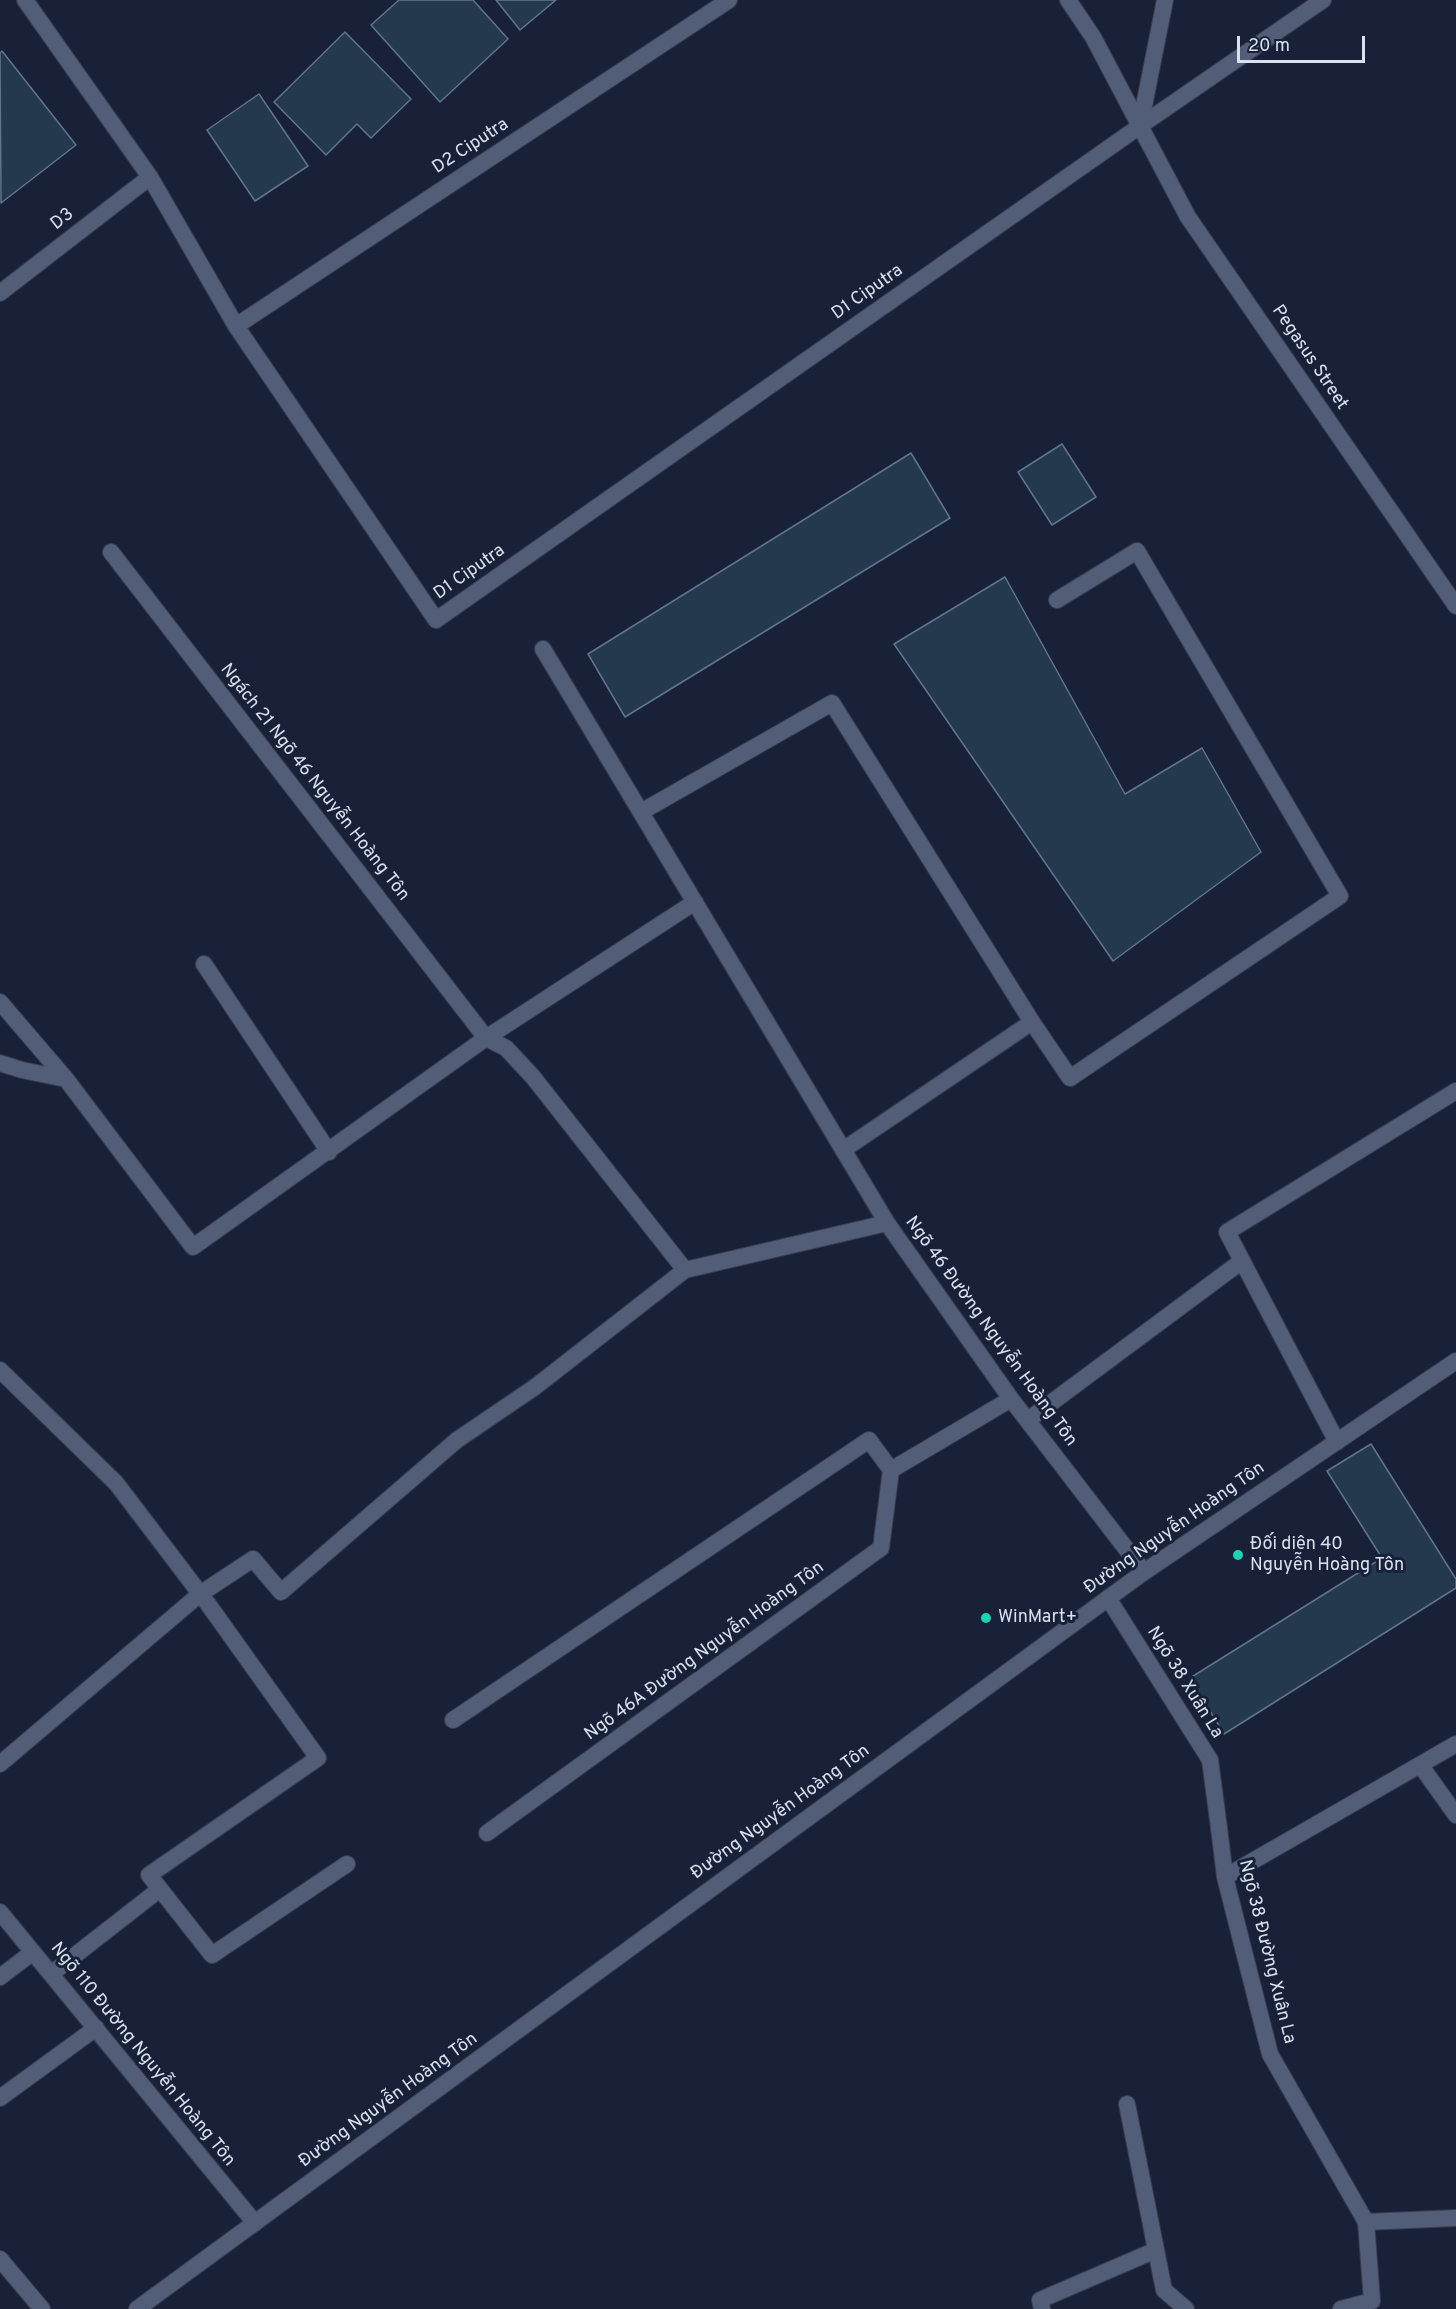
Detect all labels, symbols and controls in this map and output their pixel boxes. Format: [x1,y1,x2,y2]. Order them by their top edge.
scale bar [1240,24,1368,62]
text: 20 m [1248,35,1290,58]
street label: D2 Ciputra [429,114,513,180]
street label: D3 [47,204,79,236]
street label: D1 Ciputra [828,261,908,325]
street label: Pegasus Street [1266,301,1352,415]
street label: D1 Ciputra [430,541,510,605]
street label: Ngách 21 Ngõ 46 Nguyễn Hoàng Tôn [215,660,413,906]
street label: Ngõ 46 Đường Nguyễn Hoàng Tôn [899,1213,1081,1451]
street label: Đường Nguyễn Hoàng Tôn [1080,1458,1270,1600]
place label: Đối diện 40 Nguyễn Hoàng Tôn [1250,1534,1404,1576]
marker: Đối diện 40 Nguyễn Hoàng Tôn [1231,1548,1245,1562]
street label: Ngõ 46A Đường Nguyễn Hoàng Tôn [581,1558,829,1746]
place label: WinMart+ [998,1607,1077,1629]
marker: WinMart+ [979,1611,993,1625]
street label: Ngõ 38 Xuân La [1141,1623,1227,1743]
street label: Đường Nguyễn Hoàng Tôn [687,1741,875,1885]
street label: Ngõ 38 Đường Xuân La [1233,1858,1299,2046]
street label: Ngõ 110 Đường Nguyễn Hoàng Tôn [45,1939,239,2171]
street label: Đường Nguyễn Hoàng Tôn [295,2029,483,2173]

